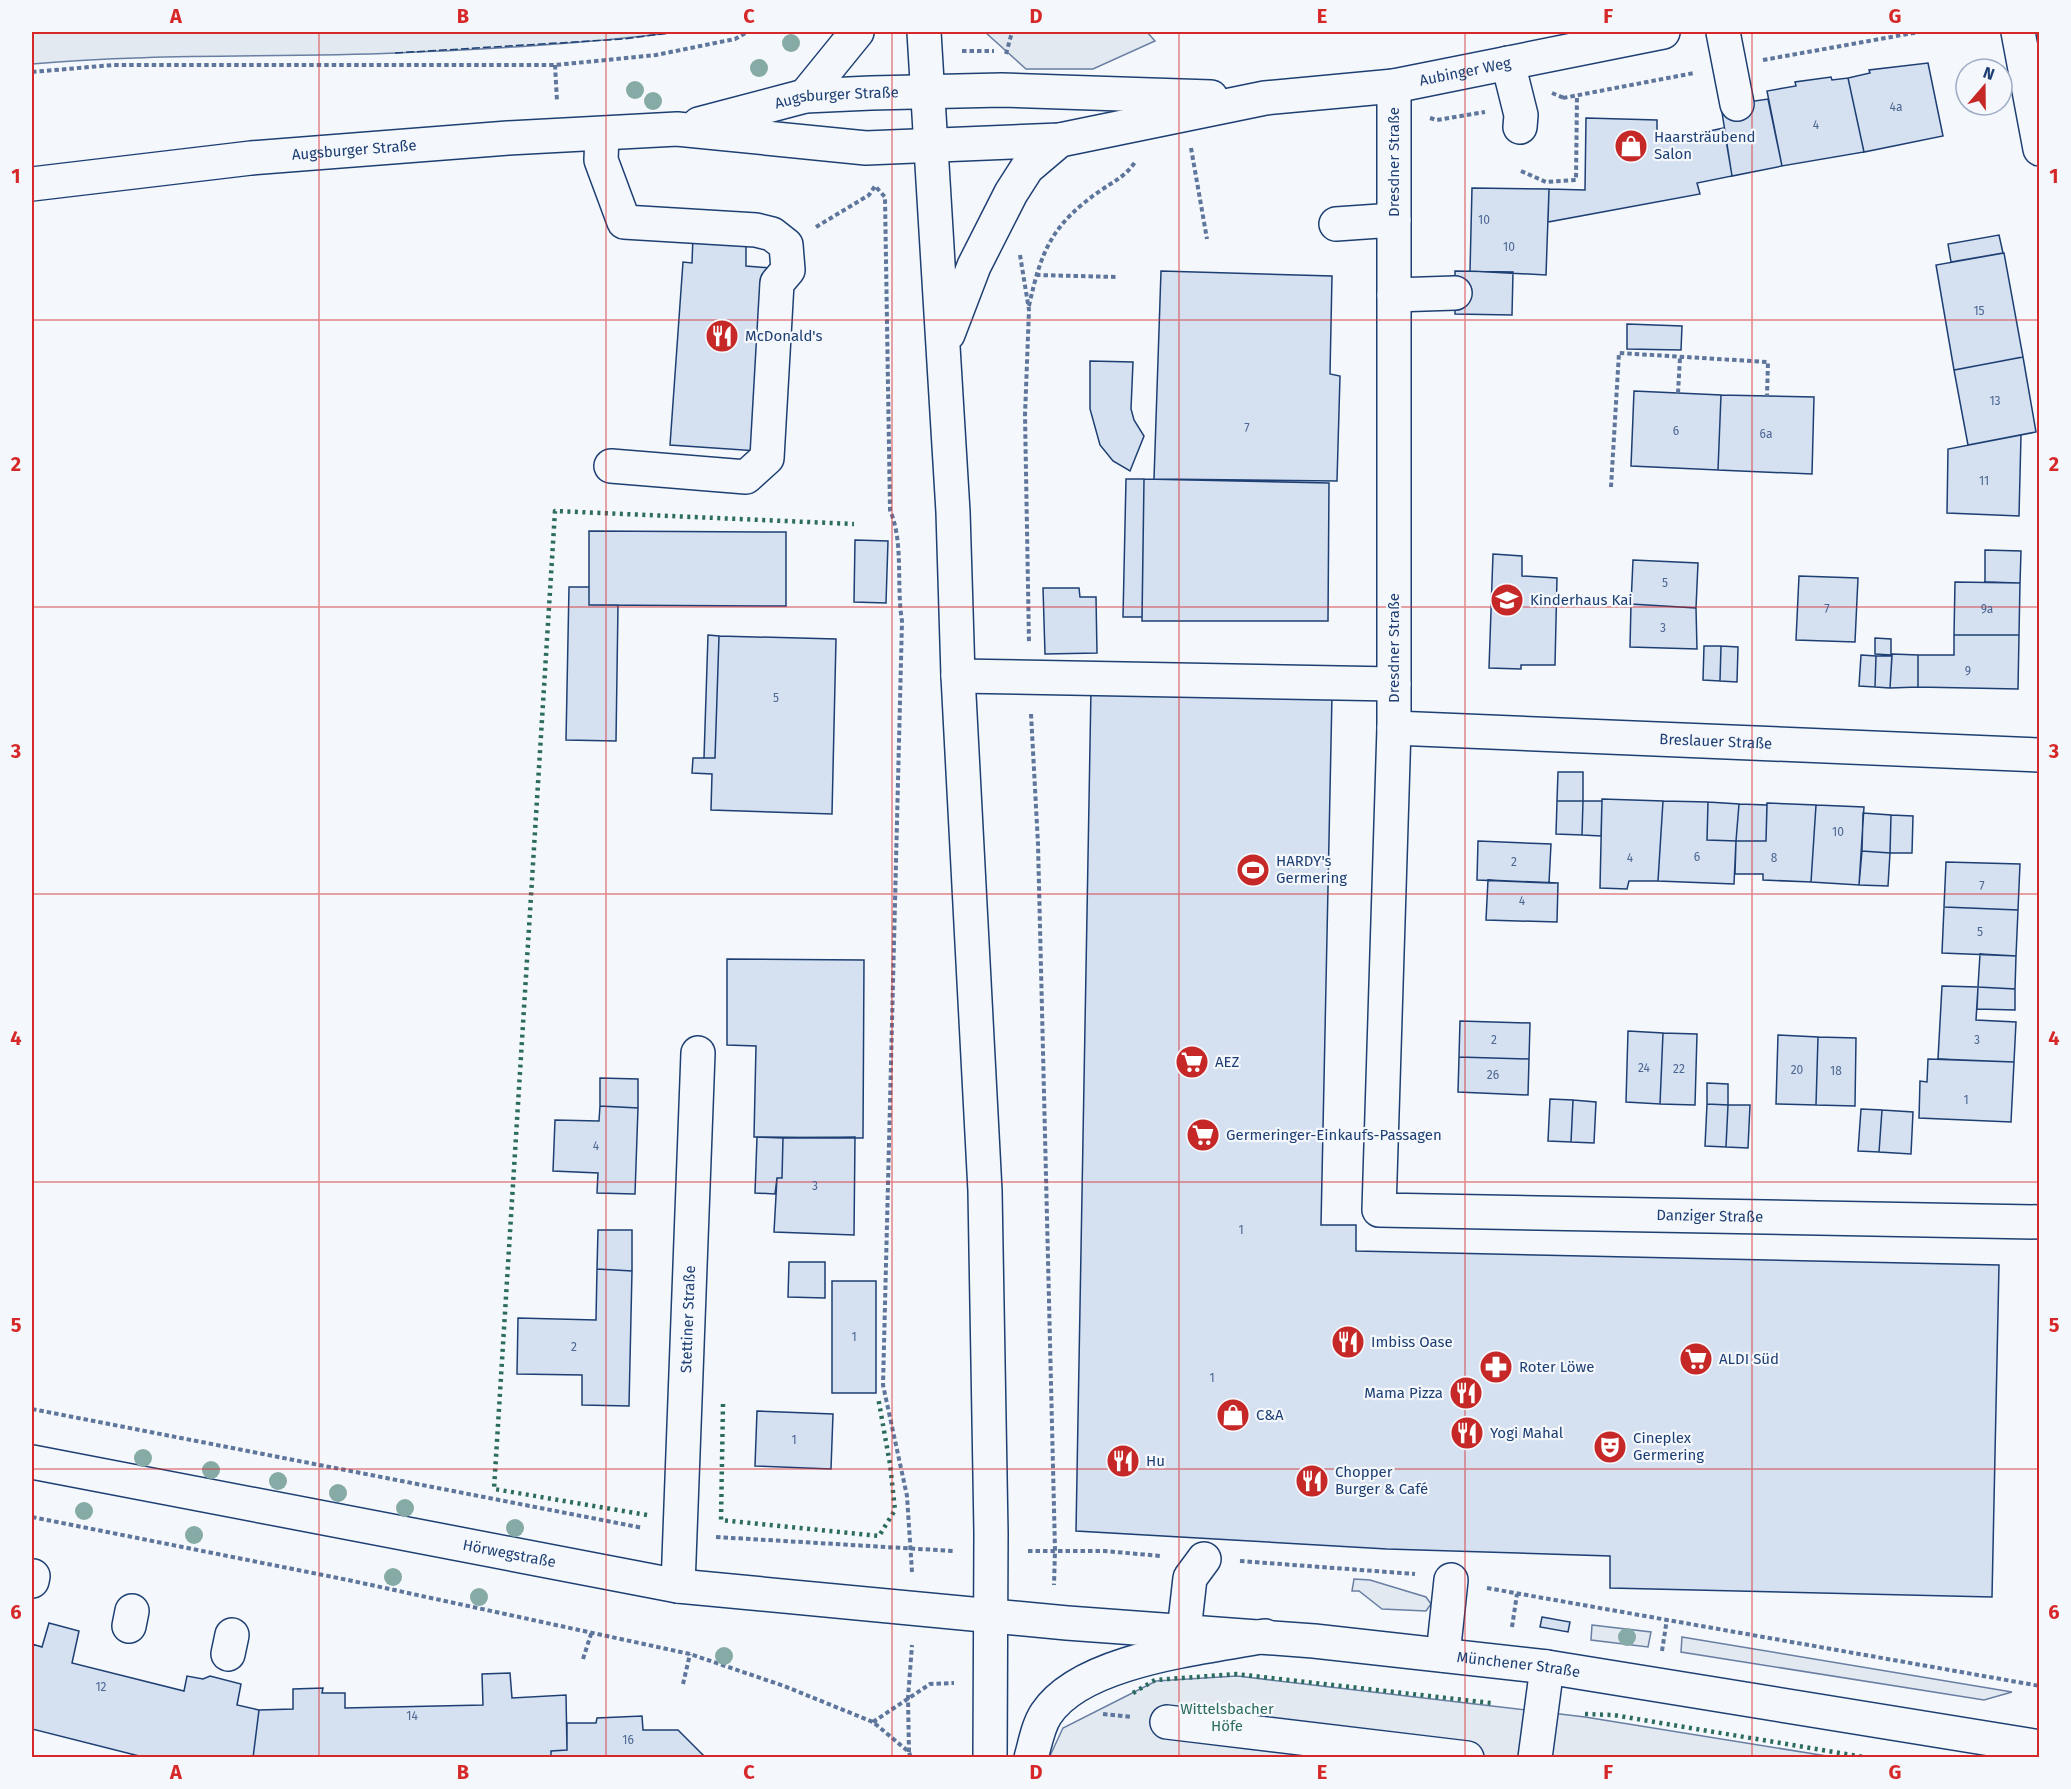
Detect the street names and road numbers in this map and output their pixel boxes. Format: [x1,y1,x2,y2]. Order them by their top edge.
street label: Aubinger Weg [1418,54,1513,90]
street label: Augsburger Straße [773,83,899,113]
street label: Dresdner Straße [1385,107,1403,217]
street label: Augsburger Straße [291,136,417,164]
street label: Dresdner Straße [1385,593,1403,703]
street label: Breslauer Straße [1659,730,1773,753]
street label: Danziger Straße [1656,1206,1763,1226]
street label: Stettiner Straße [677,1265,699,1373]
street label: Hörwegstraße [461,1536,557,1571]
street label: Münchener Straße [1456,1648,1581,1681]

